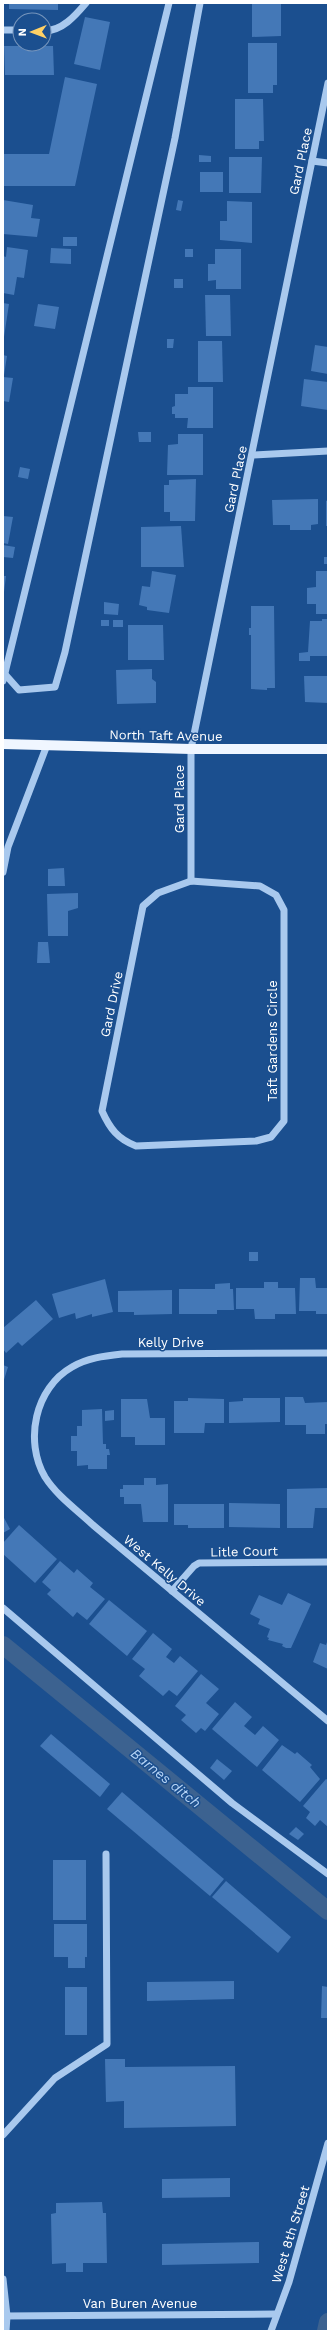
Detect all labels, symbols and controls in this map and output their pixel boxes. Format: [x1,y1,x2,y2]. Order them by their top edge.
north arrow [12,12,52,52]
text: N [16,28,29,36]
street label: Gard Place [286,126,315,196]
street label: Gard Place [221,444,250,514]
street label: North Taft Avenue [109,727,223,744]
street label: Gard Place [172,765,187,833]
street label: Gard Drive [97,970,126,1038]
street label: Taft Gardens Circle [265,980,280,1102]
street label: Kelly Drive [138,1335,204,1350]
street label: West Kelly Drive [121,1532,209,1609]
street label: Litle Court [210,1543,279,1560]
water label: Barnes ditch [128,1745,204,1811]
street label: West 8th Street [268,2183,313,2285]
street label: Van Buren Avenue [83,2296,197,2311]

